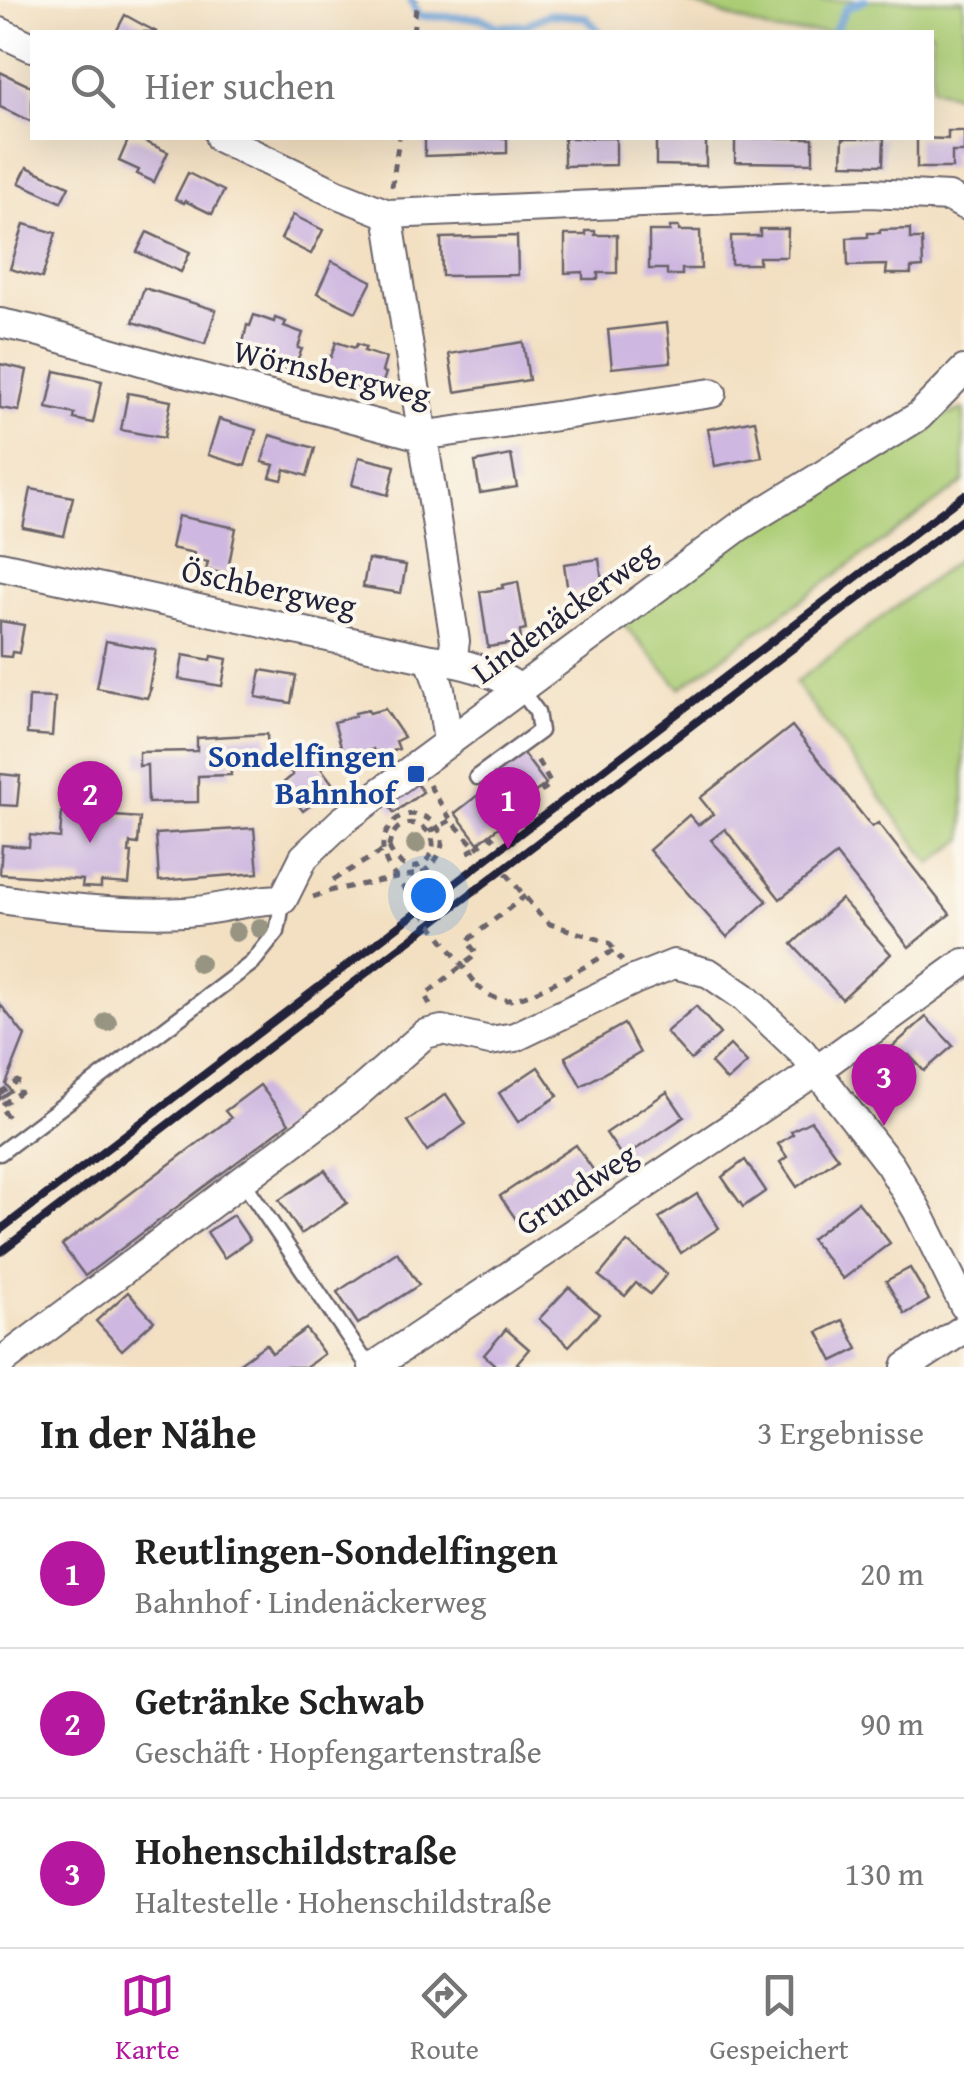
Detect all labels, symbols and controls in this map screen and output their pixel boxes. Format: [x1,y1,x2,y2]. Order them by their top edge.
search box [30,30,934,140]
text: Hier suchen [145,57,335,113]
icon: search [65,58,120,113]
street label: Wörnsbergweg [229,327,435,418]
street label: Lindenäckerweg [462,528,666,695]
street label: Öschbergweg [177,546,361,629]
place label: Sondelfingen Bahnhof [208,732,400,816]
pin: 2 [58,760,122,843]
marker: Sondelfingen Bahnhof [405,763,427,785]
pin: 1 [476,766,540,849]
your location [403,870,454,921]
pin: 3 [852,1044,916,1126]
street label: Grundweg [506,1131,646,1246]
text: In der Nähe [40,1402,257,1463]
text: 3 Ergebnisse [757,1409,924,1456]
text: Reutlingen-Sondelfingen [135,1522,558,1578]
text: 1 [64,1550,81,1597]
text: 20 m [860,1550,924,1597]
text: Bahnhof · Lindenäckerweg [135,1578,486,1625]
text: Getränke Schwab [135,1672,425,1728]
text: 2 [64,1700,81,1747]
text: 90 m [860,1700,924,1747]
text: Geschäft · Hopfengartenstraße [135,1728,542,1775]
text: Hohenschildstraße [135,1822,457,1878]
text: 3 [64,1850,81,1897]
text: 130 m [845,1850,924,1897]
text: Haltestelle · Hohenschildstraße [135,1878,552,1925]
tab: Karte [115,1968,180,2069]
tab: Route [410,1968,479,2069]
tab: Gespeichert [710,1968,849,2069]

